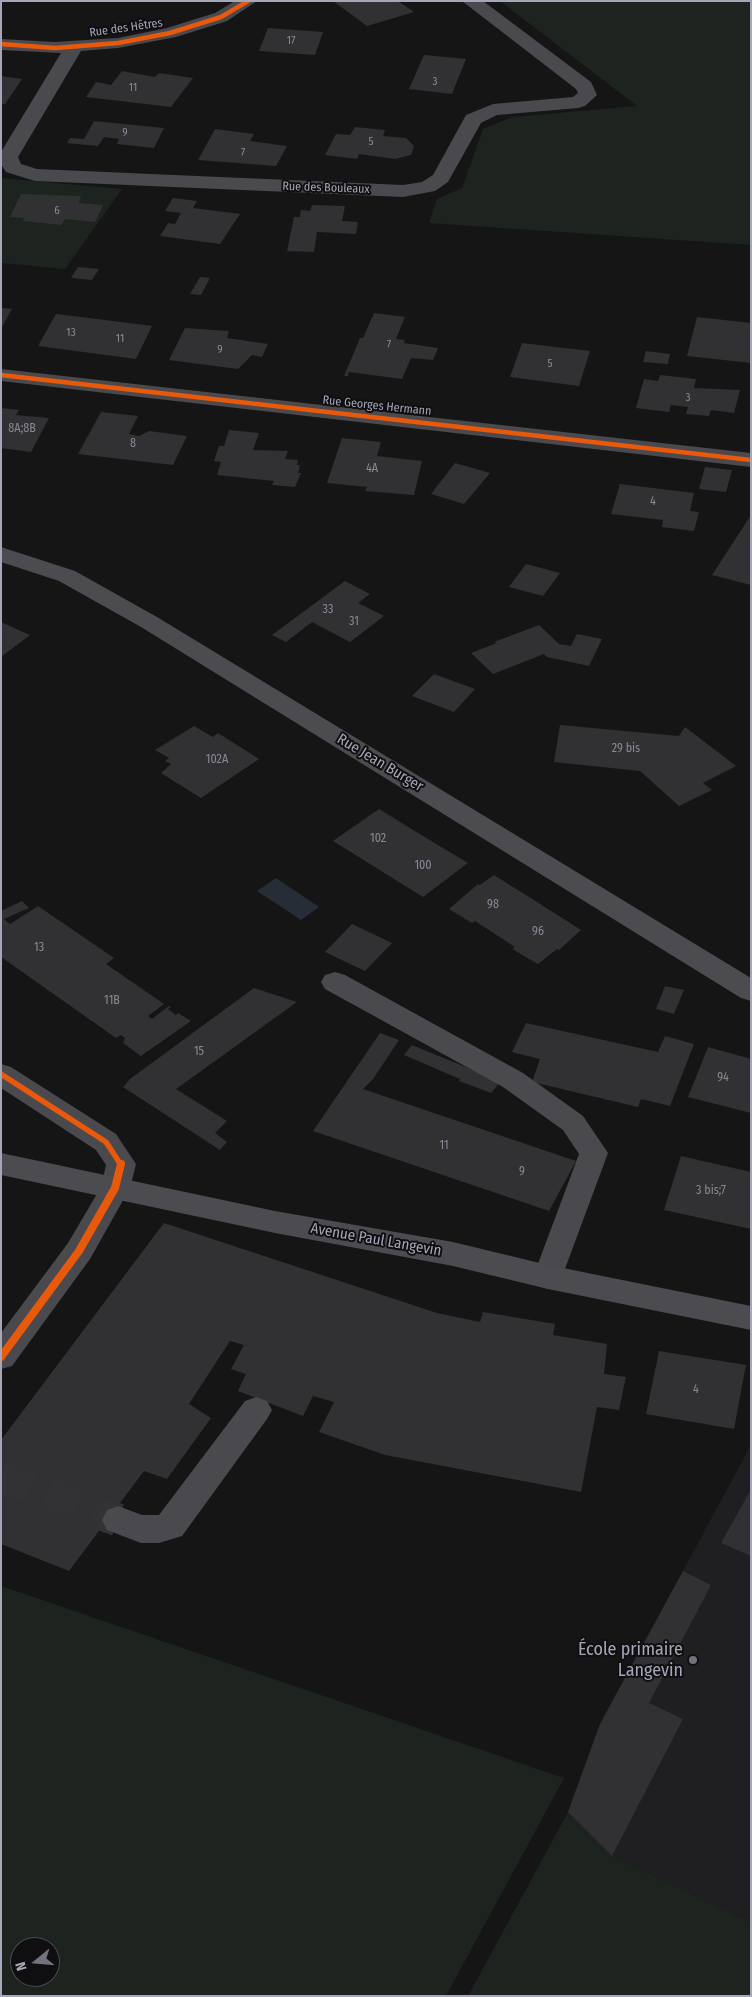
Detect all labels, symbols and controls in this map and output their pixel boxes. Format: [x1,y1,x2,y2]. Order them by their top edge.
street label: Rue des Hêtres [88,16,164,40]
house number: 17 [287,34,295,48]
house number: 3 [433,75,437,89]
house number: 11 [129,81,137,95]
house number: 9 [122,126,128,140]
house number: 5 [368,135,374,149]
house number: 7 [241,146,245,160]
street label: Rue des Bouleaux [282,179,370,197]
house number: 6 [54,204,60,218]
house number: 13 [66,326,76,340]
house number: 11 [116,332,124,346]
house number: 7 [387,338,391,352]
house number: 9 [217,343,223,357]
house number: 5 [547,357,553,371]
house number: 3 [686,391,690,405]
street label: Rue Georges Hermann [322,393,432,419]
house number: 8A;8B [8,422,36,436]
house number: 8 [130,437,136,451]
house number: 4A [366,462,378,476]
house number: 4 [650,495,656,509]
house number: 33 [323,603,333,617]
house number: 31 [349,615,359,629]
street label: Rue Jean Burger [334,730,426,796]
house number: 29 bis [612,742,640,756]
house number: 102A [206,753,228,767]
house number: 102 [370,832,386,846]
house number: 100 [414,859,432,873]
house number: 98 [487,898,499,912]
house number: 96 [532,925,544,939]
house number: 13 [34,941,44,955]
house number: 11B [104,994,120,1008]
house number: 15 [194,1045,204,1059]
house number: 94 [717,1071,729,1085]
house number: 11 [439,1139,449,1153]
house number: 9 [519,1165,525,1179]
house number: 3 bis;7 [696,1184,726,1198]
street label: Avenue Paul Langevin [309,1220,443,1260]
house number: 4 [693,1383,699,1397]
place label: École primaire Langevin [578,1639,683,1682]
marker: École primaire Langevin [687,1654,699,1666]
north arrow [10,1937,60,1987]
text: N [12,1960,30,1973]

